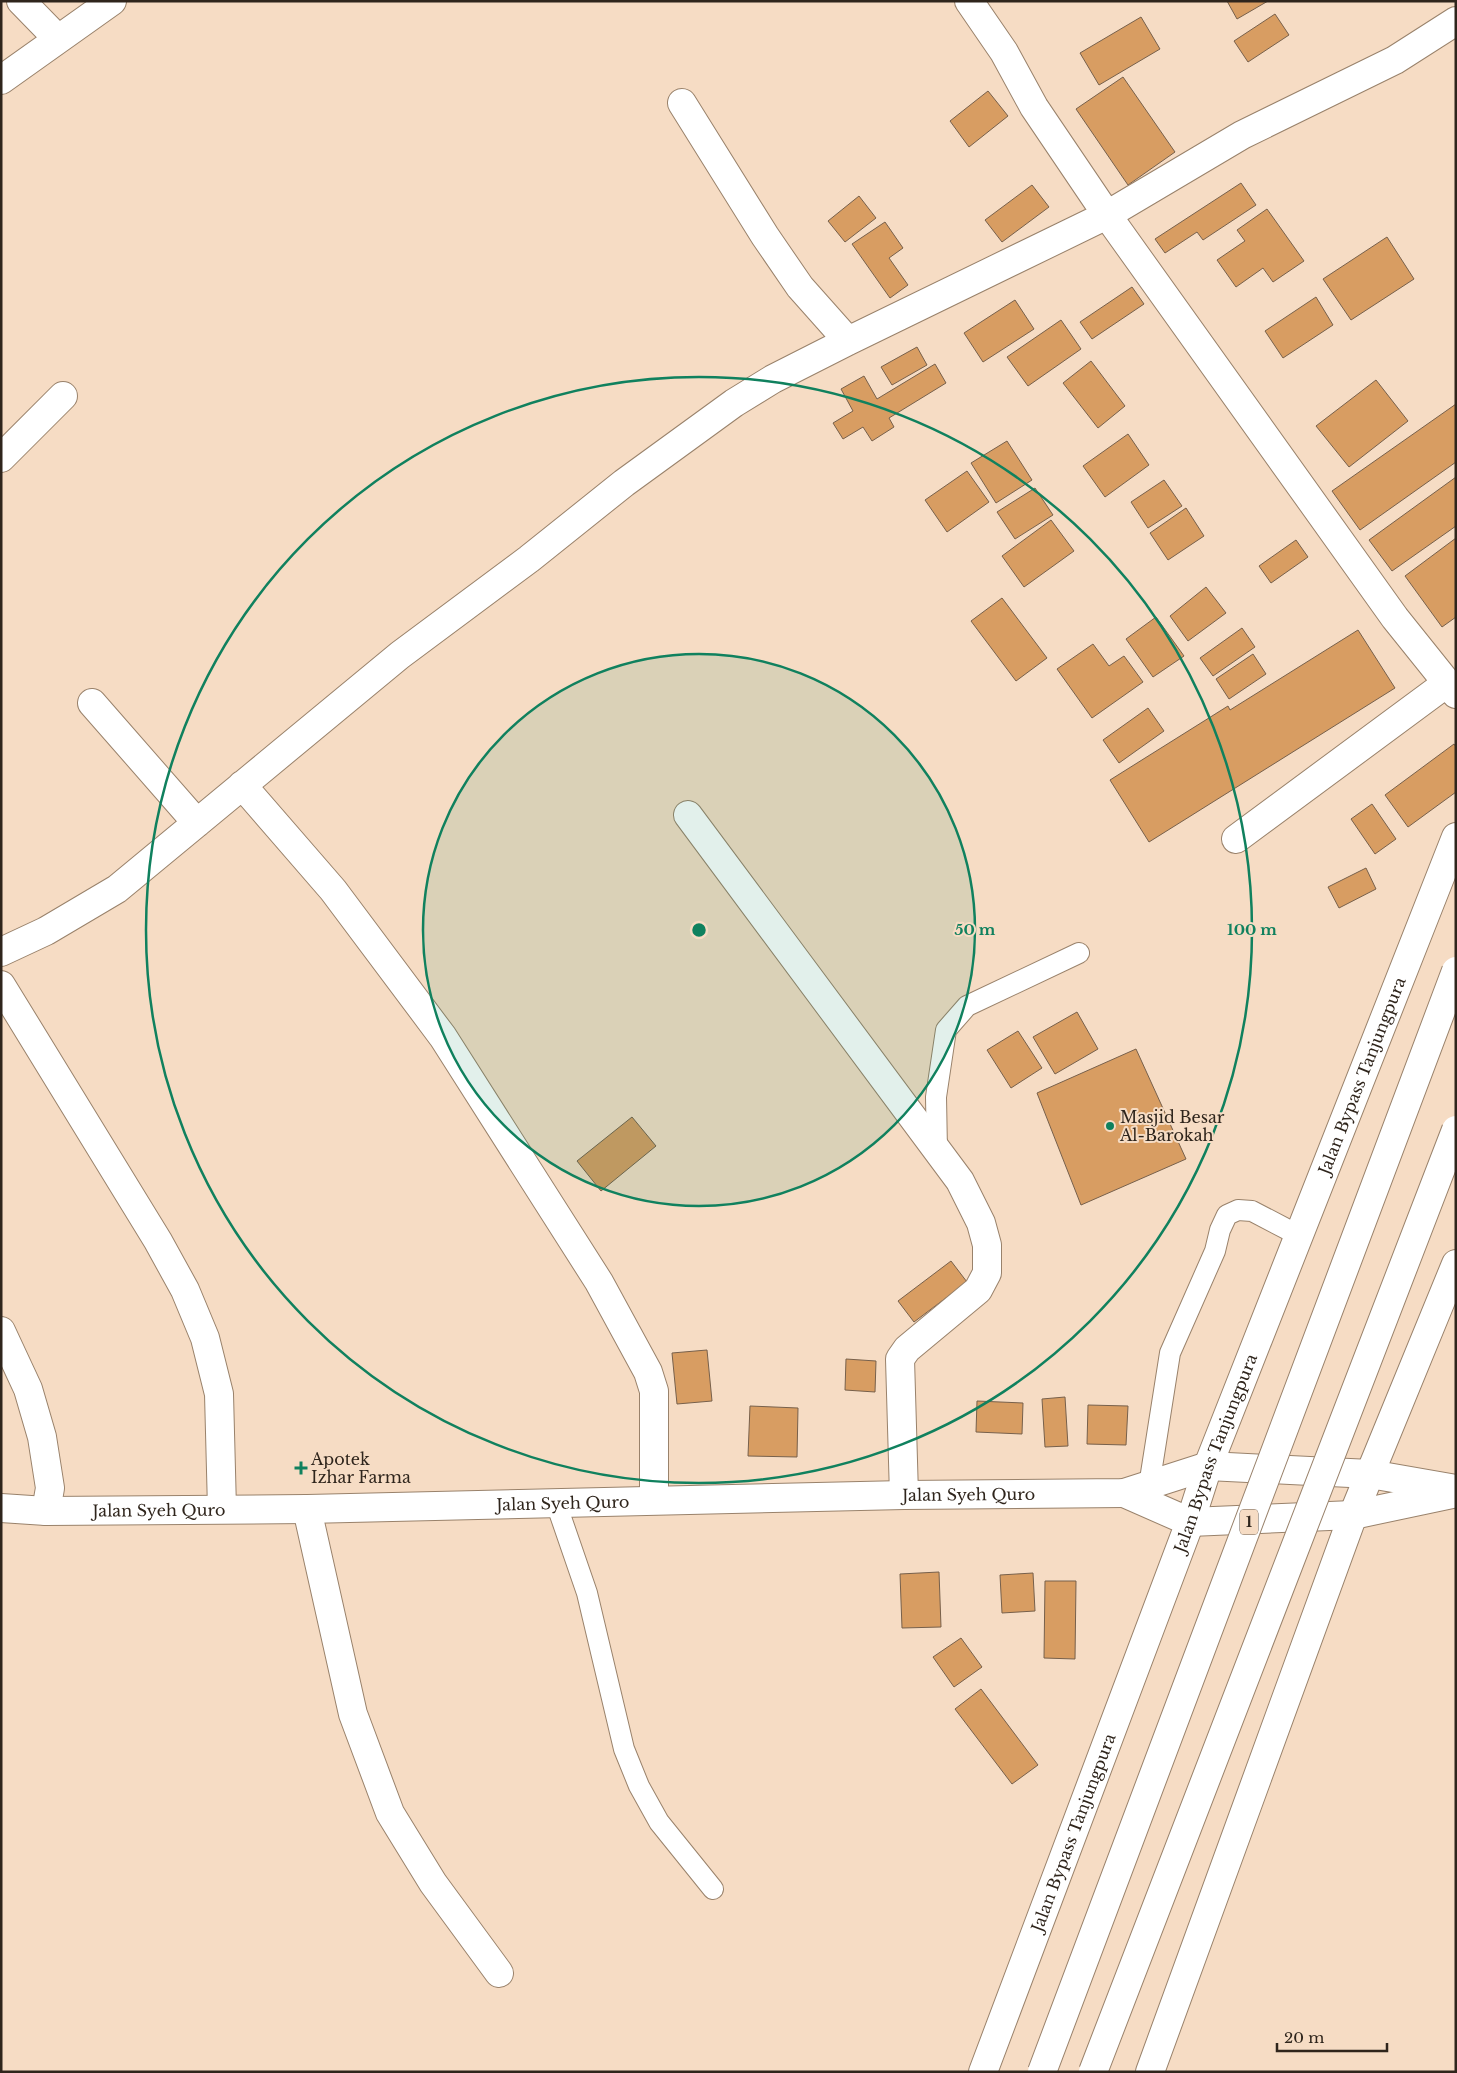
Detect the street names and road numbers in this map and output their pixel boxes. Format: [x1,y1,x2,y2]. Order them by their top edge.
street label: Jalan Bypass Tanjungpura [1313,974,1410,1179]
street label: Jalan Bypass Tanjungpura [1169,1351,1261,1557]
street label: Jalan Syeh Quro [900,1484,1035,1505]
street label: Jalan Syeh Quro [494,1491,629,1515]
street label: Jalan Syeh Quro [90,1500,225,1521]
road number: 1 [1240,1510,1258,1534]
street label: Jalan Bypass Tanjungpura [1026,1730,1120,1936]

